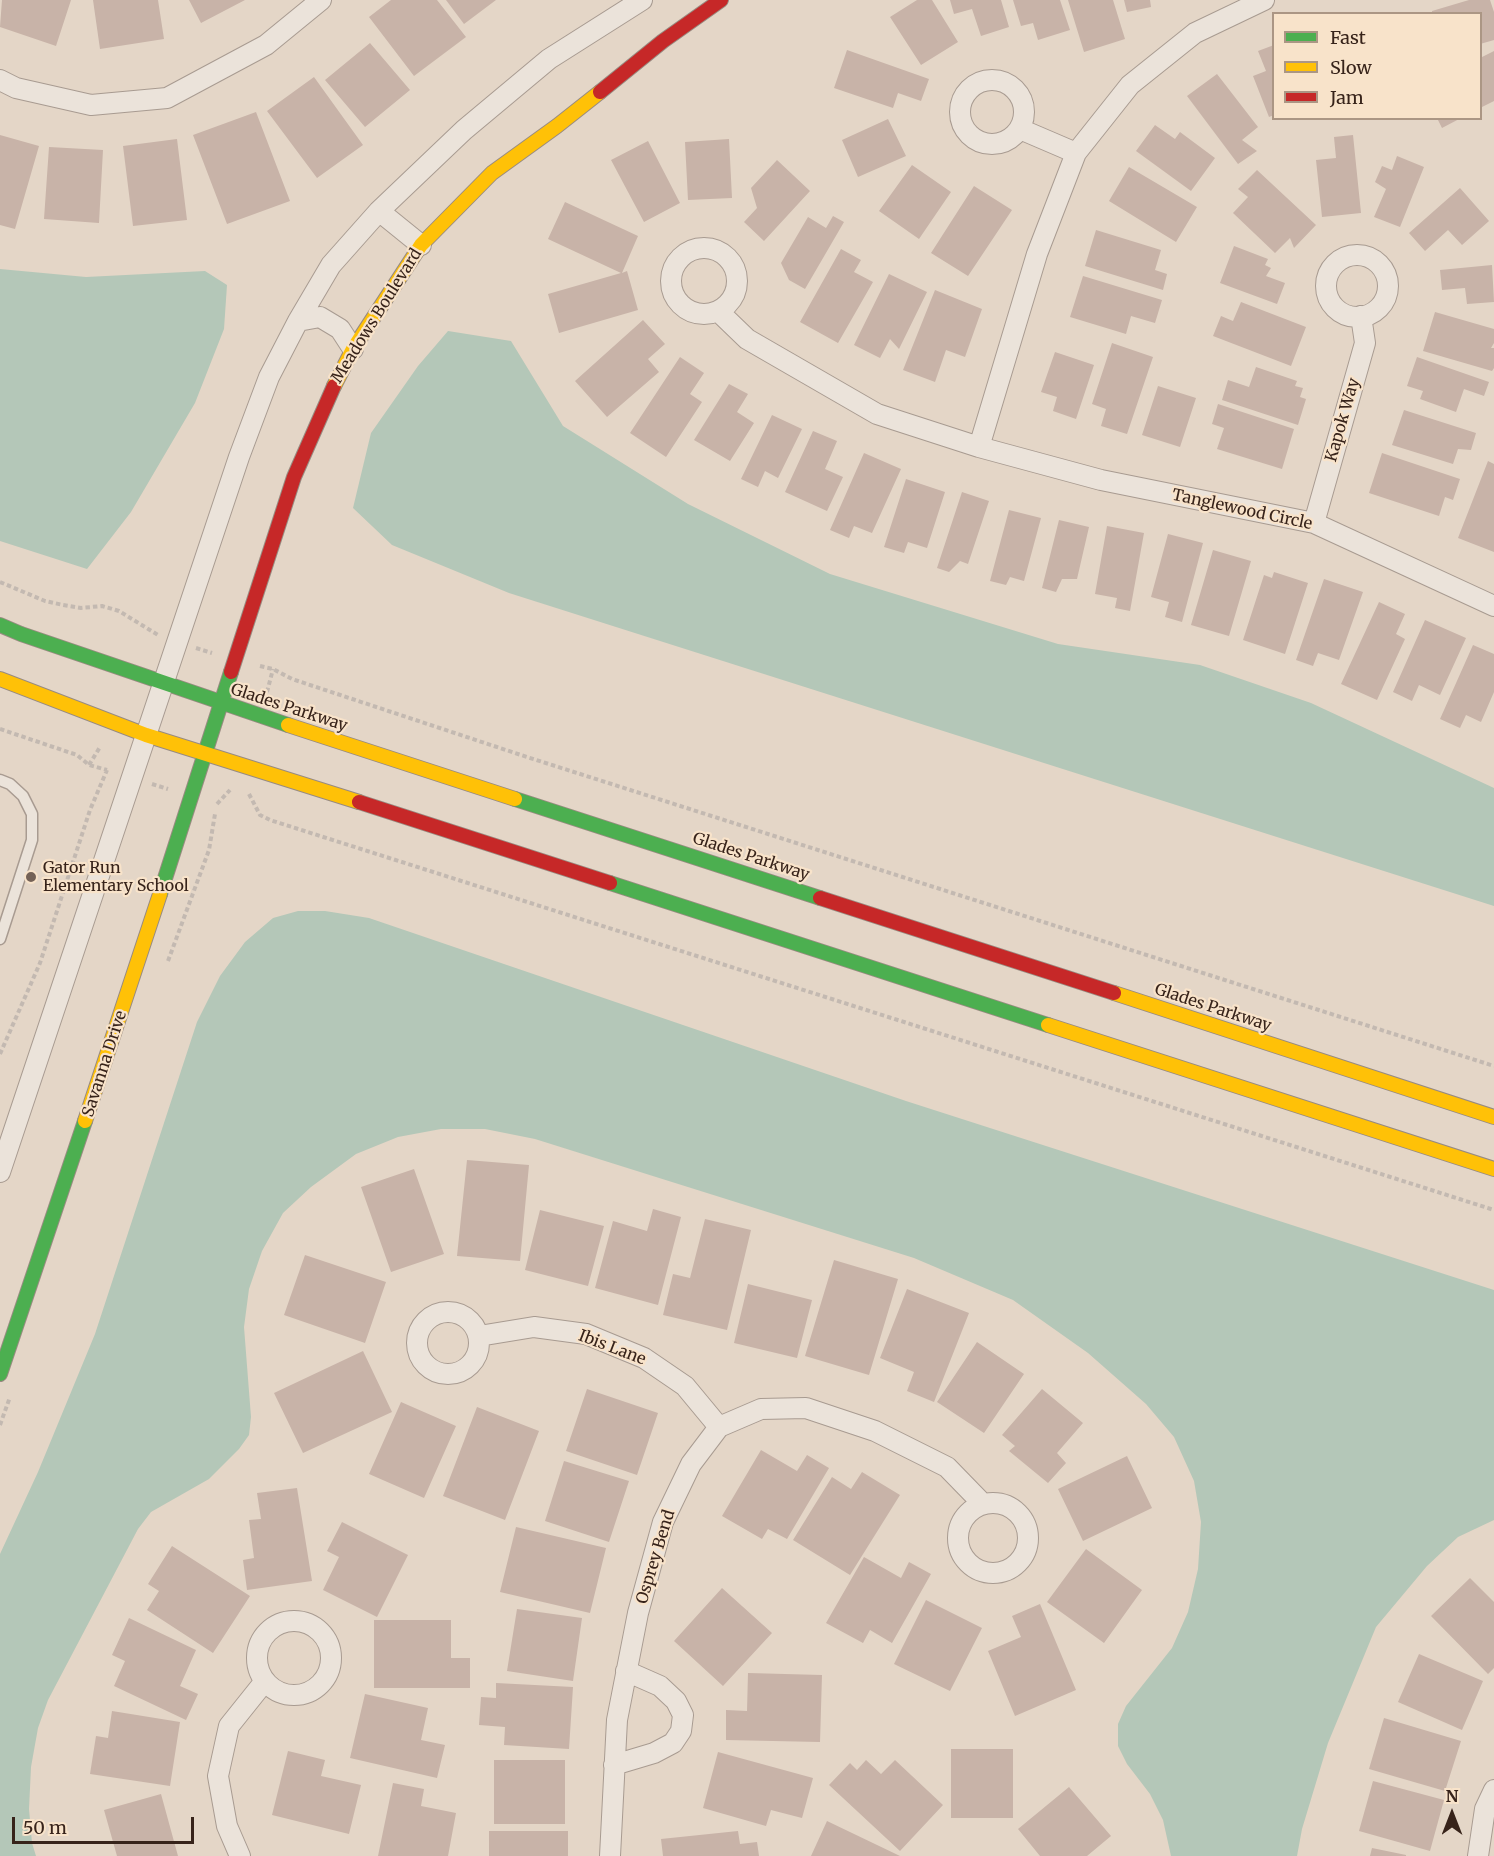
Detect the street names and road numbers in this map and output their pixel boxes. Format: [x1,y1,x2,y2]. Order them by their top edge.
street label: Meadows Boulevard [328,245,426,387]
street label: Kapok Way [1322,376,1364,464]
street label: Tanglewood Circle [1170,486,1314,534]
street label: Glades Parkway [228,680,350,736]
street label: Glades Parkway [690,829,812,885]
street label: Glades Parkway [1152,980,1274,1036]
street label: Savanna Drive [79,1008,131,1120]
street label: Ibis Lane [576,1326,648,1370]
street label: Osprey Bend [633,1508,679,1606]

